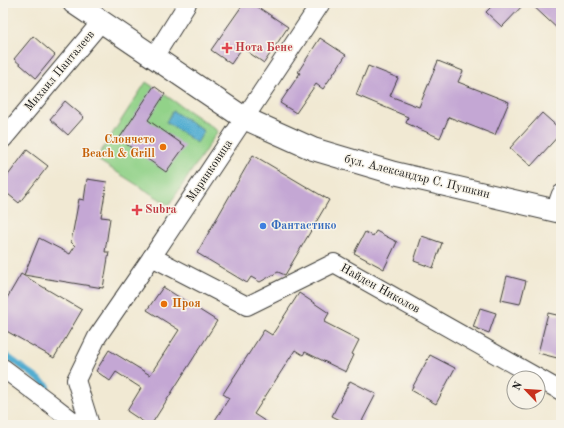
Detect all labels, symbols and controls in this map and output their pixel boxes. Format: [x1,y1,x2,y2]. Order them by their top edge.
street label: Михаил Панталеев [23,28,97,114]
place label: Нота Бене [235,42,293,54]
marker: Нота Бене [222,43,232,53]
place label: Слончето Beach & Grill [81,134,155,160]
street label: Маринковица [185,138,235,204]
marker: Слончето Beach & Grill [158,142,168,152]
street label: бул. Александър С. Пушкин [343,153,491,201]
place label: Subra [145,204,177,216]
marker: Subra [132,205,142,215]
place label: Фантастико [271,220,337,232]
marker: Фантастико [258,221,268,231]
street label: Найден Николов [338,262,422,316]
place label: Проя [172,298,201,310]
marker: Проя [159,299,169,309]
north arrow [506,370,546,410]
text: N [512,380,525,393]

